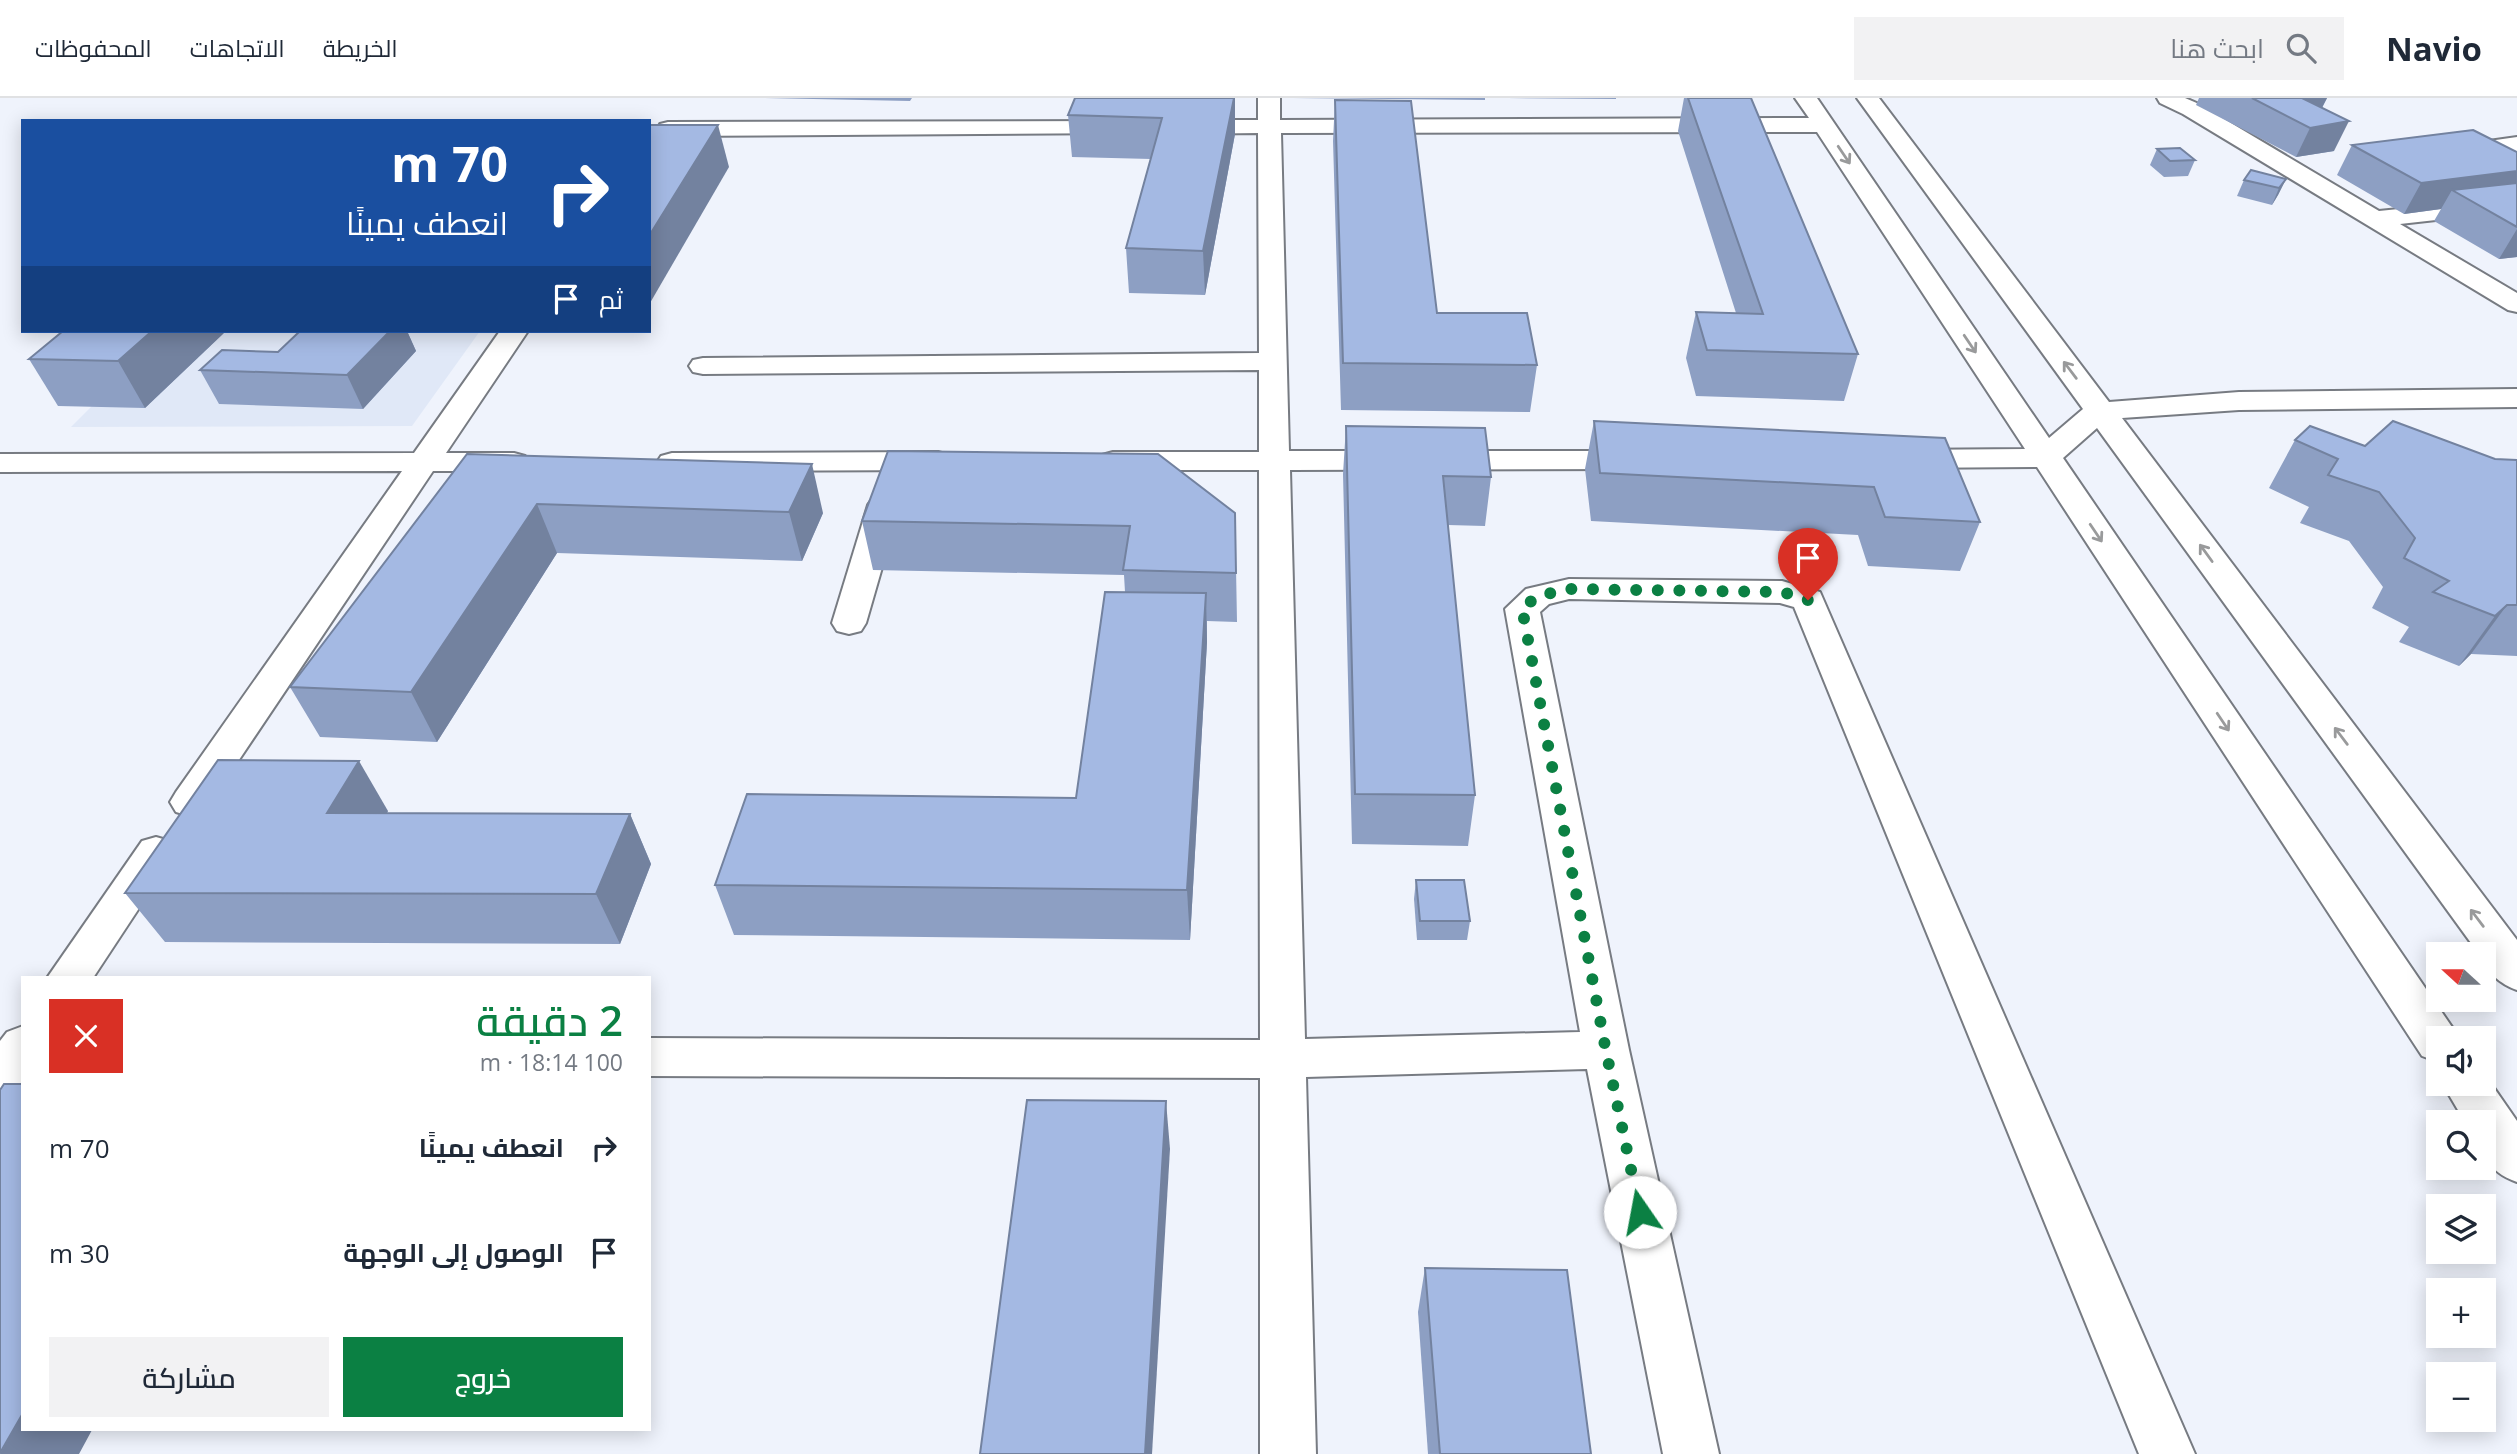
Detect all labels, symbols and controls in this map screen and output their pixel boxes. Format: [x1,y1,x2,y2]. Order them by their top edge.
search box [1854,17,2344,80]
text: Navio [2386,26,2482,71]
icon: search [2282,29,2320,67]
text: ابحث هنا [2170,30,2264,66]
text: المحفوظات [35,31,152,64]
text: الاتجاهات [190,31,285,64]
text: الخريطة [323,31,398,64]
text: 70 m [391,130,508,196]
one-way arrow [1837,145,1851,164]
icon: right [532,147,623,238]
text: انعطف يمينًا [346,201,508,244]
icon: arrive [547,280,585,318]
text: ثم [599,281,623,317]
one-way arrow [1963,334,1977,353]
one-way arrow [2063,361,2077,380]
one-way arrow [2089,523,2104,542]
pin [1778,528,1838,600]
icon: arrive [1789,539,1827,577]
one-way arrow [2198,544,2213,563]
one-way arrow [2216,712,2230,731]
one-way arrow [2334,727,2348,746]
one-way arrow [2469,909,2484,928]
north arrow [2426,942,2496,1012]
map controls [2426,942,2496,1432]
text: 2 دقيقة [476,991,623,1048]
button: close [49,999,123,1073]
button: sound [2426,1026,2496,1096]
text: 100 m · 18:14 [480,1046,623,1078]
button: search [2426,1110,2496,1180]
text: انعطف يمينًا [419,1129,564,1165]
icon: right [585,1129,623,1167]
text: 70 m [49,1130,110,1166]
position arrow [1603,1175,1677,1249]
button: layers [2426,1194,2496,1264]
text: الوصول إلى الوجهة [343,1234,564,1270]
icon: arrive [585,1234,623,1272]
text: 30 m [49,1235,110,1271]
button: + [2426,1278,2496,1348]
button: مشاركة [49,1337,329,1417]
button: خروج [343,1337,623,1417]
button: − [2426,1362,2496,1432]

